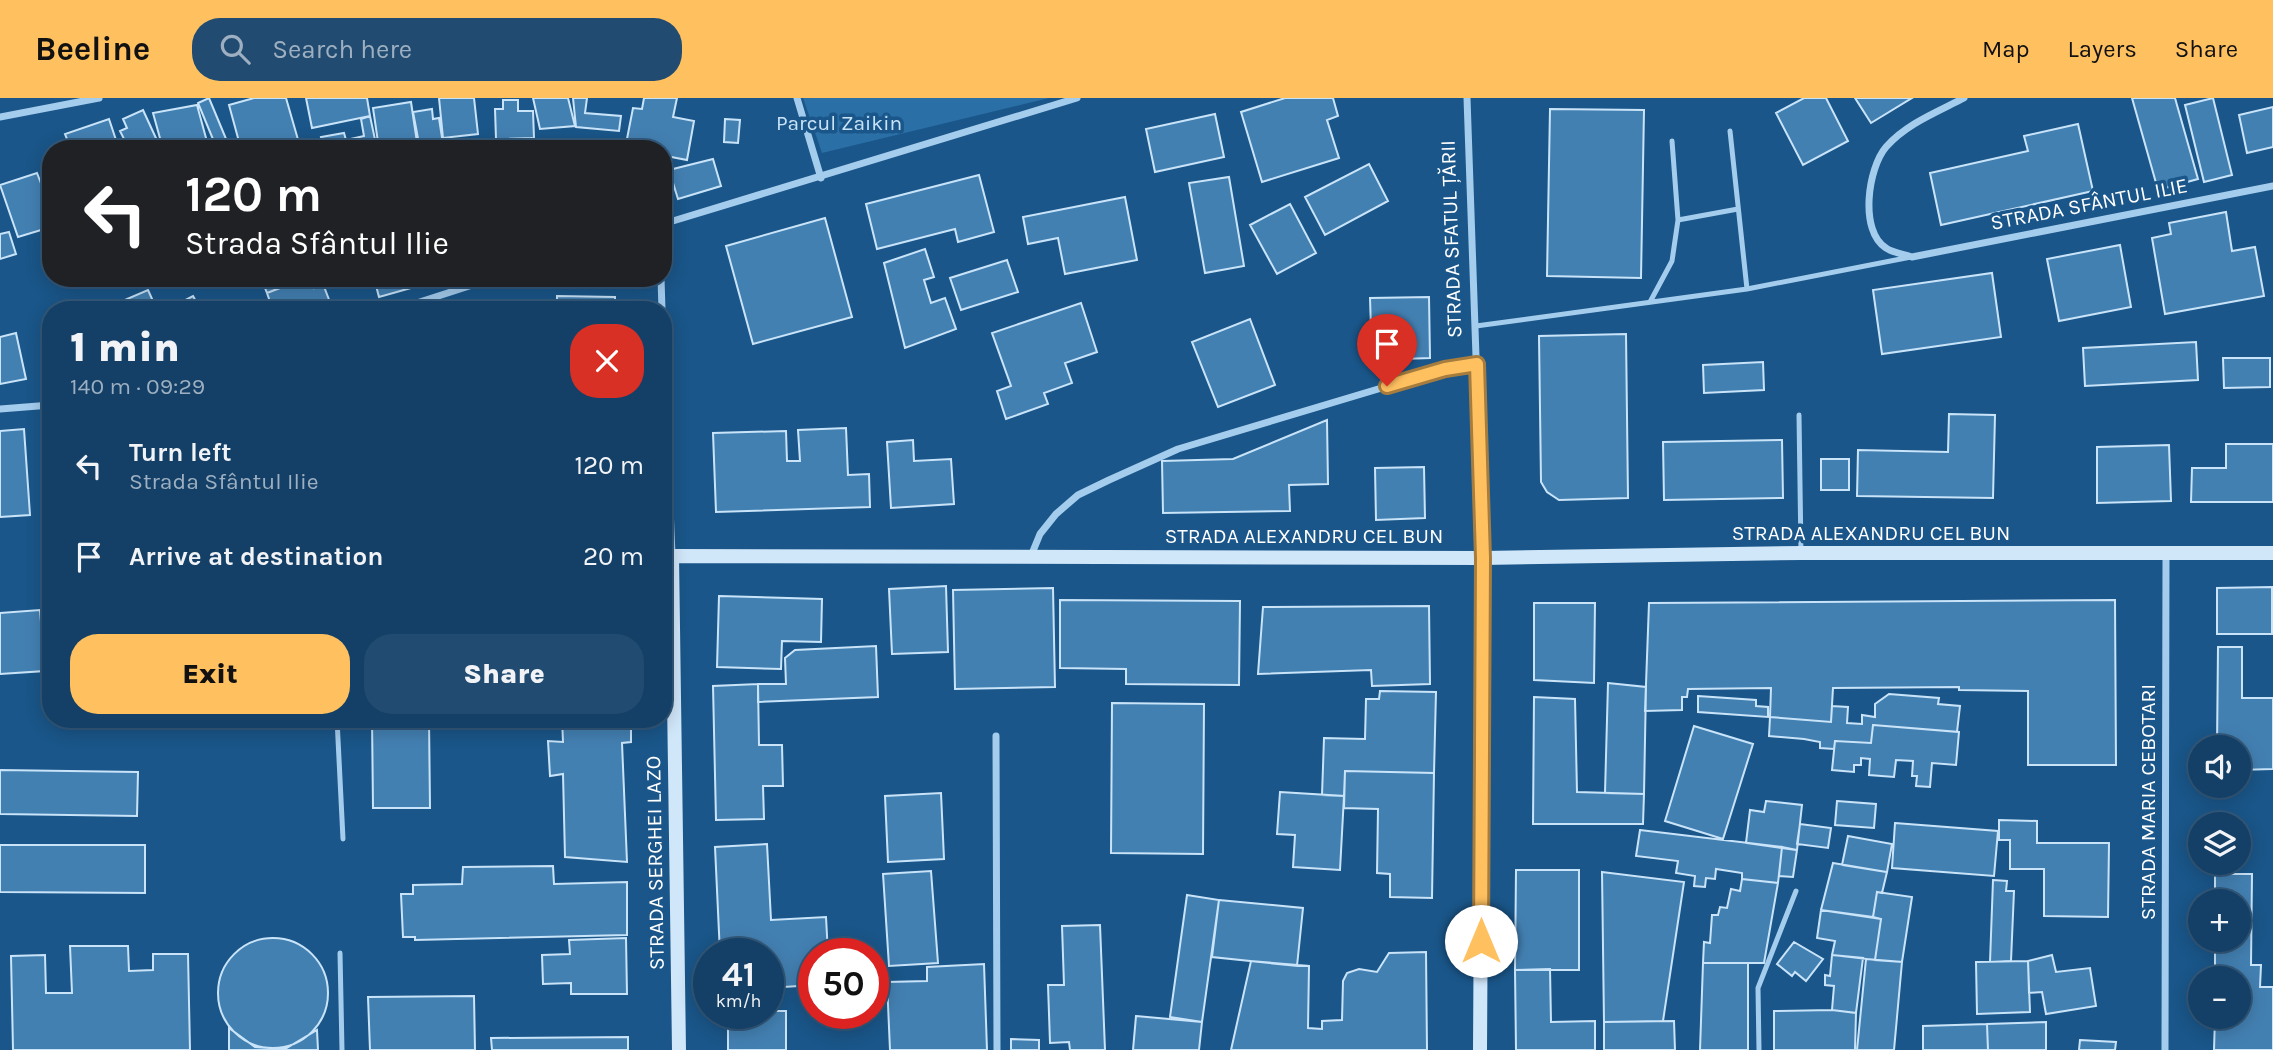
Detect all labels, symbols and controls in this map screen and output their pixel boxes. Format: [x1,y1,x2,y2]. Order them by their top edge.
search box [192,18,682,81]
text: Beeline [35,30,150,68]
icon: search [216,30,254,68]
text: Search here [272,34,412,65]
text: Map [1982,35,2030,63]
text: Layers [2068,35,2137,63]
text: Share [2175,35,2238,63]
park label: Parcul Zaikin [776,111,902,135]
street label: STRADA SFATUL ȚĂRII [1436,140,1466,338]
text: 120 m [185,166,322,223]
icon: left [70,168,161,259]
street label: STRADA SFÂNTUL ILIE [1988,173,2190,235]
text: Strada Sfântul Ilie [185,225,449,262]
pin [1357,314,1417,386]
text: 1 min [70,322,180,372]
button: close [570,324,644,398]
icon: arrive [1368,325,1406,363]
text: 140 m · 09:29 [70,373,205,400]
text: Turn left [129,437,231,468]
icon: left [70,447,108,485]
text: 120 m [574,450,644,481]
text: Strada Sfântul Ilie [129,468,319,495]
street label: STRADA ALEXANDRU CEL BUN [1732,521,2010,545]
street label: STRADA ALEXANDRU CEL BUN [1165,524,1443,548]
icon: arrive [70,538,108,576]
text: Arrive at destination [129,541,383,572]
text: 20 m [583,541,644,572]
button: Exit [70,634,350,714]
button: Share [364,634,644,714]
street label: STRADA MARIA CEBOTARI [2136,684,2160,920]
map controls [2188,735,2251,1029]
button: sound [2188,735,2251,798]
street label: STRADA SERGHEI LAZO [641,756,669,970]
button: layers [2188,812,2251,875]
button: + [2188,889,2251,952]
position arrow [1444,904,1518,978]
speed limit sign: 50 [798,938,889,1029]
text: 41 [722,954,755,995]
button: − [2188,966,2251,1029]
text: km/h [716,990,761,1012]

